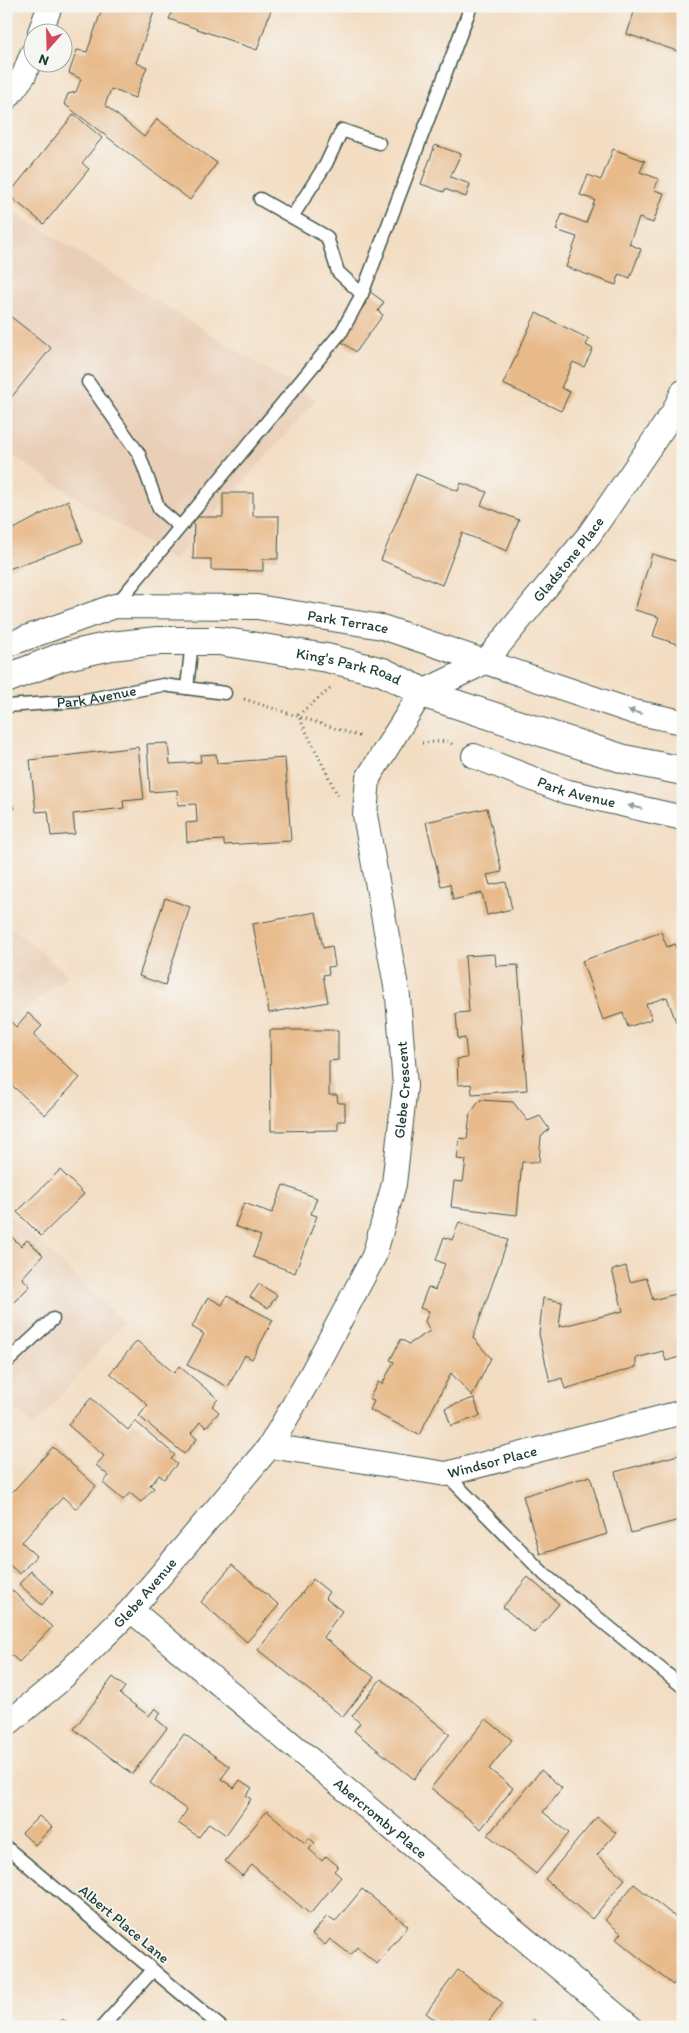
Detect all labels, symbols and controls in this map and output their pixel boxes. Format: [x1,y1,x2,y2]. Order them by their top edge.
north arrow [22,22,72,72]
text: N [36,50,51,69]
street label: Gladstone Place [529,513,608,606]
street label: Park Terrace [306,606,391,638]
street label: King's Park Road [295,644,404,689]
street label: Park Avenue [56,681,138,712]
one-way arrow [628,708,643,716]
street label: Park Avenue [535,773,617,811]
one-way arrow [628,803,643,811]
street label: Glebe Crescent [390,1040,414,1140]
street label: Windsor Place [446,1442,539,1482]
street label: Glebe Avenue [109,1554,180,1632]
street label: Abercromby Place [330,1774,431,1863]
street label: Albert Place Lane [75,1881,173,1967]

